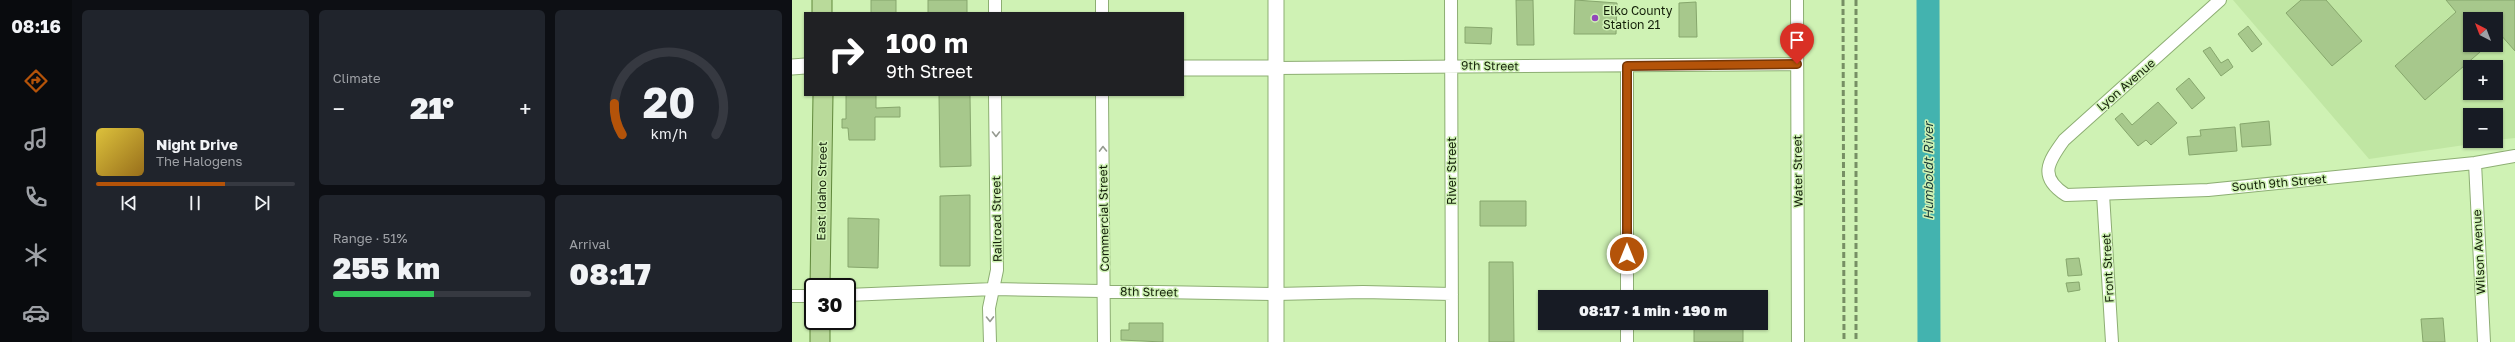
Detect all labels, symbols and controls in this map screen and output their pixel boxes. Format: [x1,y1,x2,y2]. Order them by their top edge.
place label: Elko County Station 21 [1603,3,1673,32]
north arrow [2463,12,2503,52]
map controls [2463,12,2503,148]
marker: Elko County Station 21 [1590,13,1600,23]
text: 08:16 [11,15,61,37]
pin [1780,23,1814,64]
text: 100 m [886,26,968,59]
icon: right [820,28,872,80]
icon: arrive [1786,29,1808,51]
street label: Lyon Avenue [2093,55,2158,114]
street label: 9th Street [1461,57,1519,74]
text: 9th Street [886,60,973,82]
button: + [2463,60,2503,100]
icon: directions [22,67,50,95]
text: Climate [333,70,381,86]
text: 20 [642,77,695,127]
text: 21° [410,90,454,126]
text: − [333,95,345,122]
text: + [519,95,531,122]
button: − [2463,108,2503,148]
water label: Humboldt River [1920,120,1936,220]
icon: music [22,125,50,153]
text: km/h [650,125,687,142]
one-way arrow [992,131,1000,137]
street label: Water Street [1789,134,1806,207]
text: Night Drive [156,135,238,153]
street label: River Street [1444,137,1459,205]
street label: East Idaho Street [813,141,830,241]
one-way arrow [1099,146,1107,152]
text: The Halogens [156,153,242,169]
street label: Commercial Street [1095,164,1112,272]
street label: South 9th Street [2231,171,2327,194]
street label: Railroad Street [988,176,1005,262]
icon: phone [22,183,50,211]
icon: previous [118,192,140,214]
icon: pause [184,192,206,214]
icon: next [251,192,273,214]
street label: Wilson Avenue [2469,209,2488,295]
text: Range · 51% [333,230,407,246]
position arrow [1606,233,1648,275]
street label: Front Street [2098,233,2117,303]
text: Arrival [569,236,610,252]
icon: climate [22,241,50,269]
text: 255 km [333,250,440,286]
text: 08:17 [569,256,651,292]
speed limit sign: 30 [804,278,856,330]
street label: 8th Street [1120,283,1178,300]
icon: car [22,299,50,327]
text: 08:17 · 1 min · 190 m [1579,301,1727,319]
one-way arrow [986,316,994,322]

